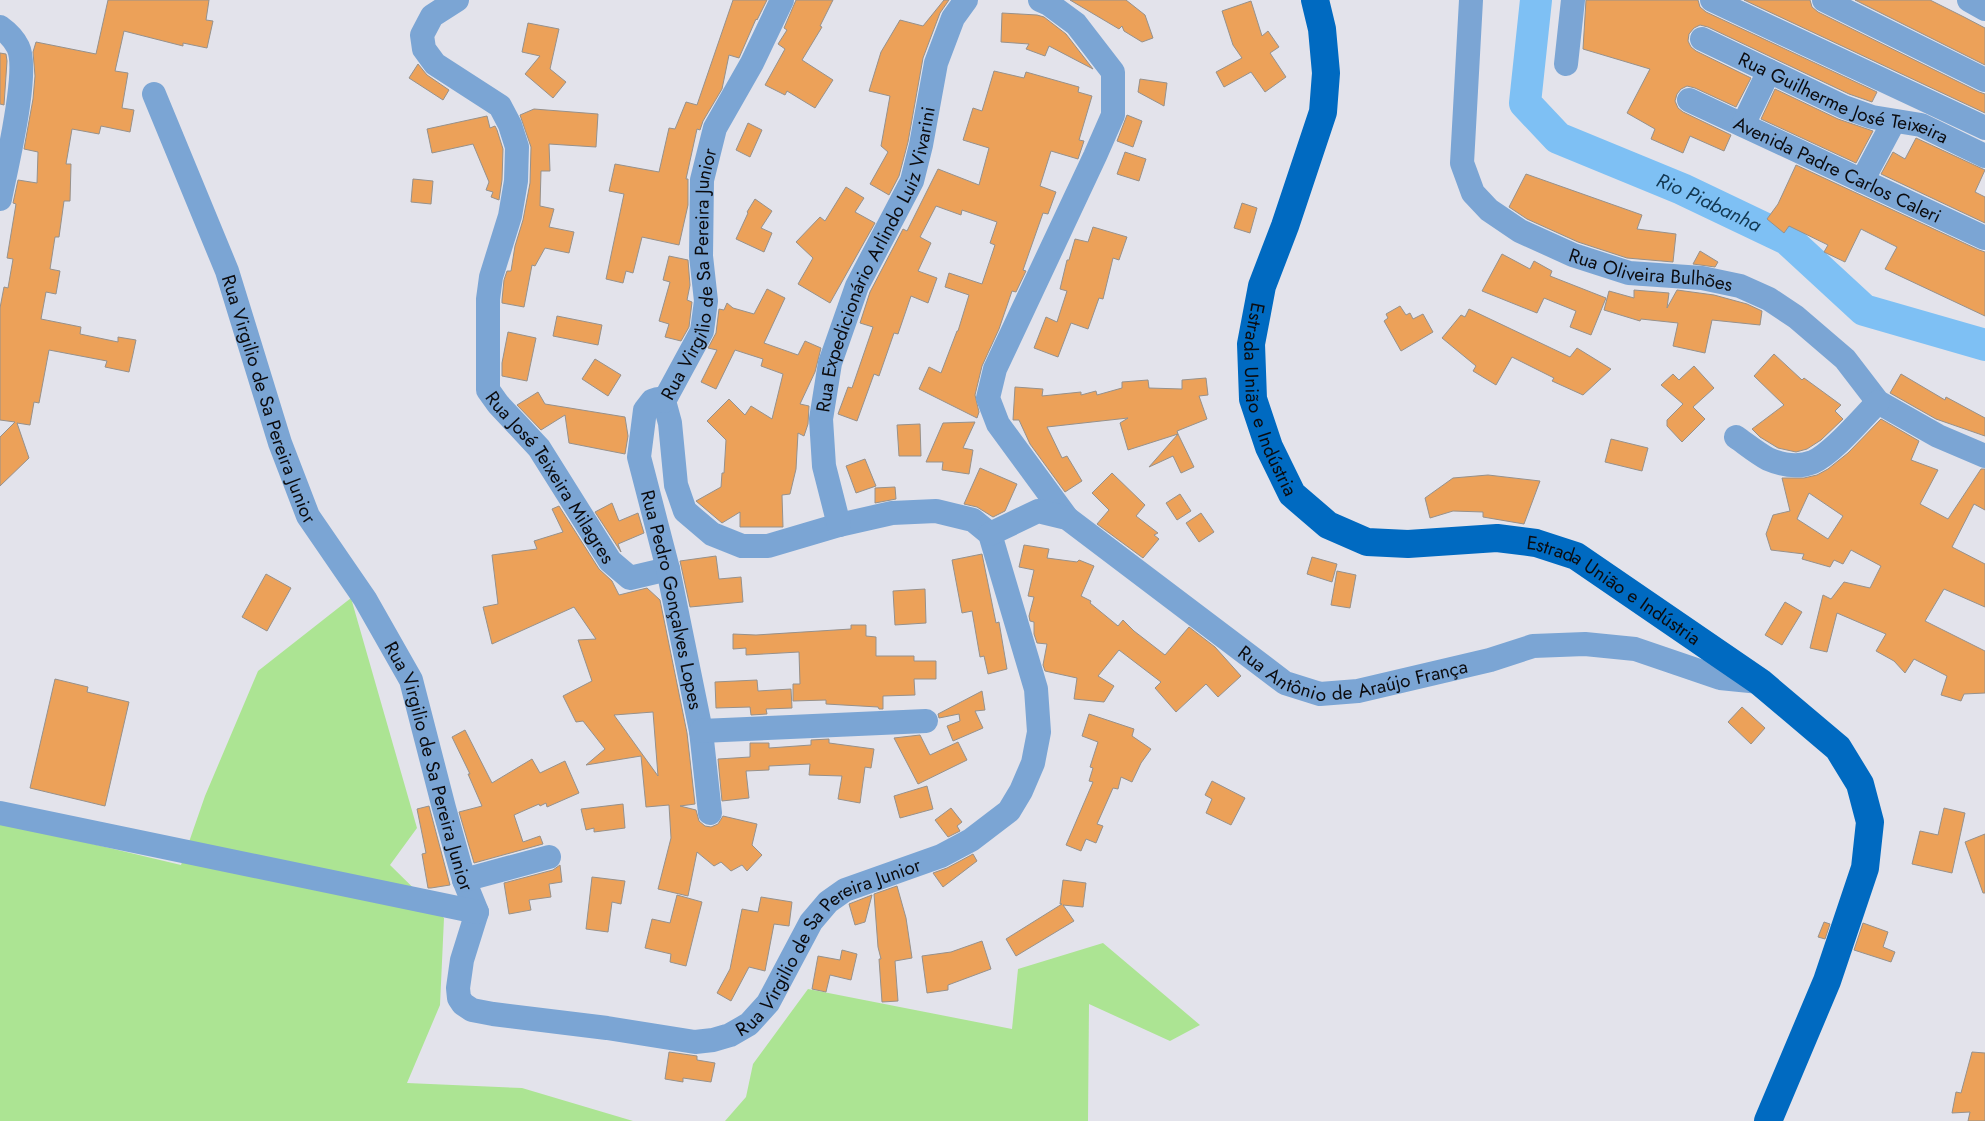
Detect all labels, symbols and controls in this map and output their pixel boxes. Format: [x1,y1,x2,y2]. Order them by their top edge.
street label: Rua Guilherme José Teixeira [1734,45,1953,150]
street label: Rua Expedicionário Arlindo Luiz Vivarini [809,104,941,414]
street label: Avenida Padre Carlos Caleri [1729,109,1946,229]
street label: Rua Virgilio de Sa Pereira Junior [654,145,723,405]
water label: Rio Piabanha [1652,166,1766,239]
street label: Rua Oliveira Bulhões [1565,241,1736,298]
street label: Rua Virgilio de Sa Pereira Junior [215,271,323,529]
street label: Estrada União e Indústria [1237,301,1304,500]
street label: Rua José Teixeira Milagres [479,385,622,569]
street label: Rua Pedro Gonçalves Lopes [635,487,710,712]
street label: Estrada União e Indústria [1525,528,1706,651]
street label: Rua Virgilio de Sa Pereira Junior [378,636,481,896]
street label: Rua Antônio de Araújo França [1232,639,1470,708]
street label: Rua Virgilio de Sa Pereira Junior [730,851,925,1043]

